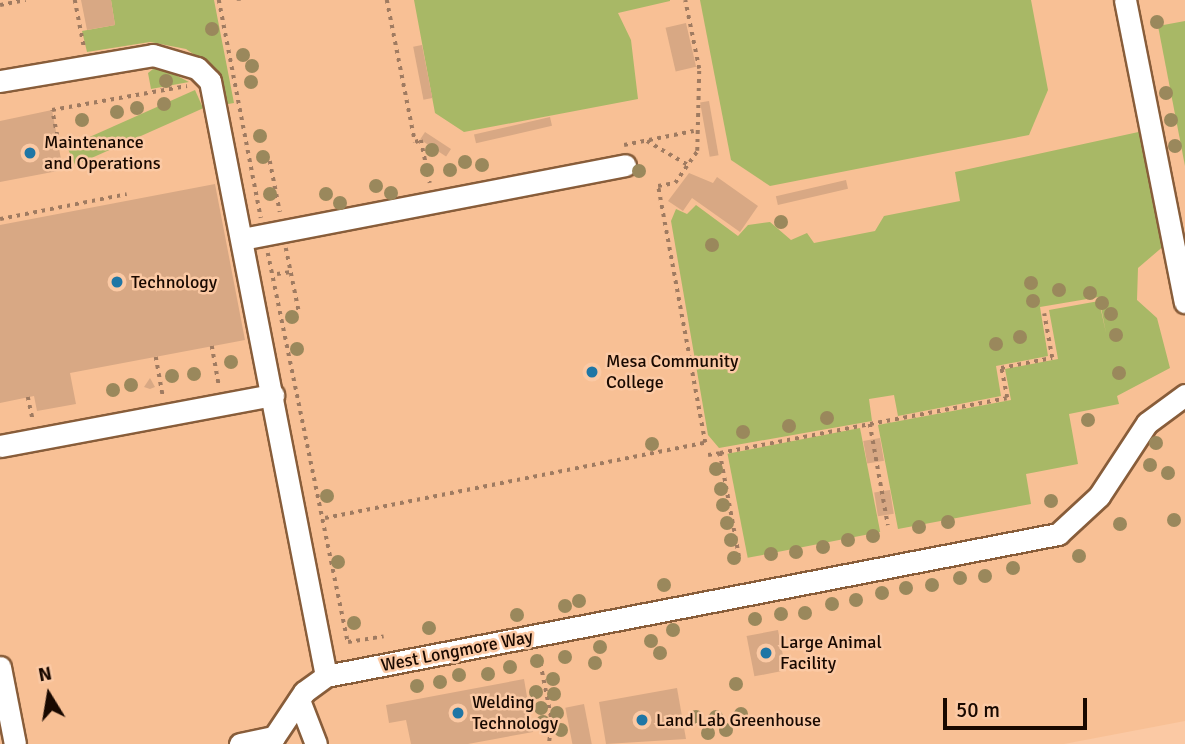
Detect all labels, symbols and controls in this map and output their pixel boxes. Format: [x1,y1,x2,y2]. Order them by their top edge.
place label: Maintenance and Operations [44,132,161,174]
marker: Maintenance and Operations [22,145,38,161]
place label: Technology [131,271,217,293]
marker: Technology [109,274,125,290]
place label: Mesa Community College [606,351,739,394]
marker: Mesa Community College [584,364,600,380]
street label: West Longmore Way [379,626,535,676]
place label: Large Animal Facility [780,632,882,674]
marker: Large Animal Facility [758,645,774,661]
north arrow [14,660,84,730]
text: N [36,661,54,687]
scale bar [947,684,1090,728]
place label: Welding Technology [472,692,558,734]
text: 50 m [956,697,1000,723]
marker: Welding Technology [450,705,466,721]
place label: Land Lab Greenhouse [656,709,821,731]
marker: Land Lab Greenhouse [634,712,650,728]

